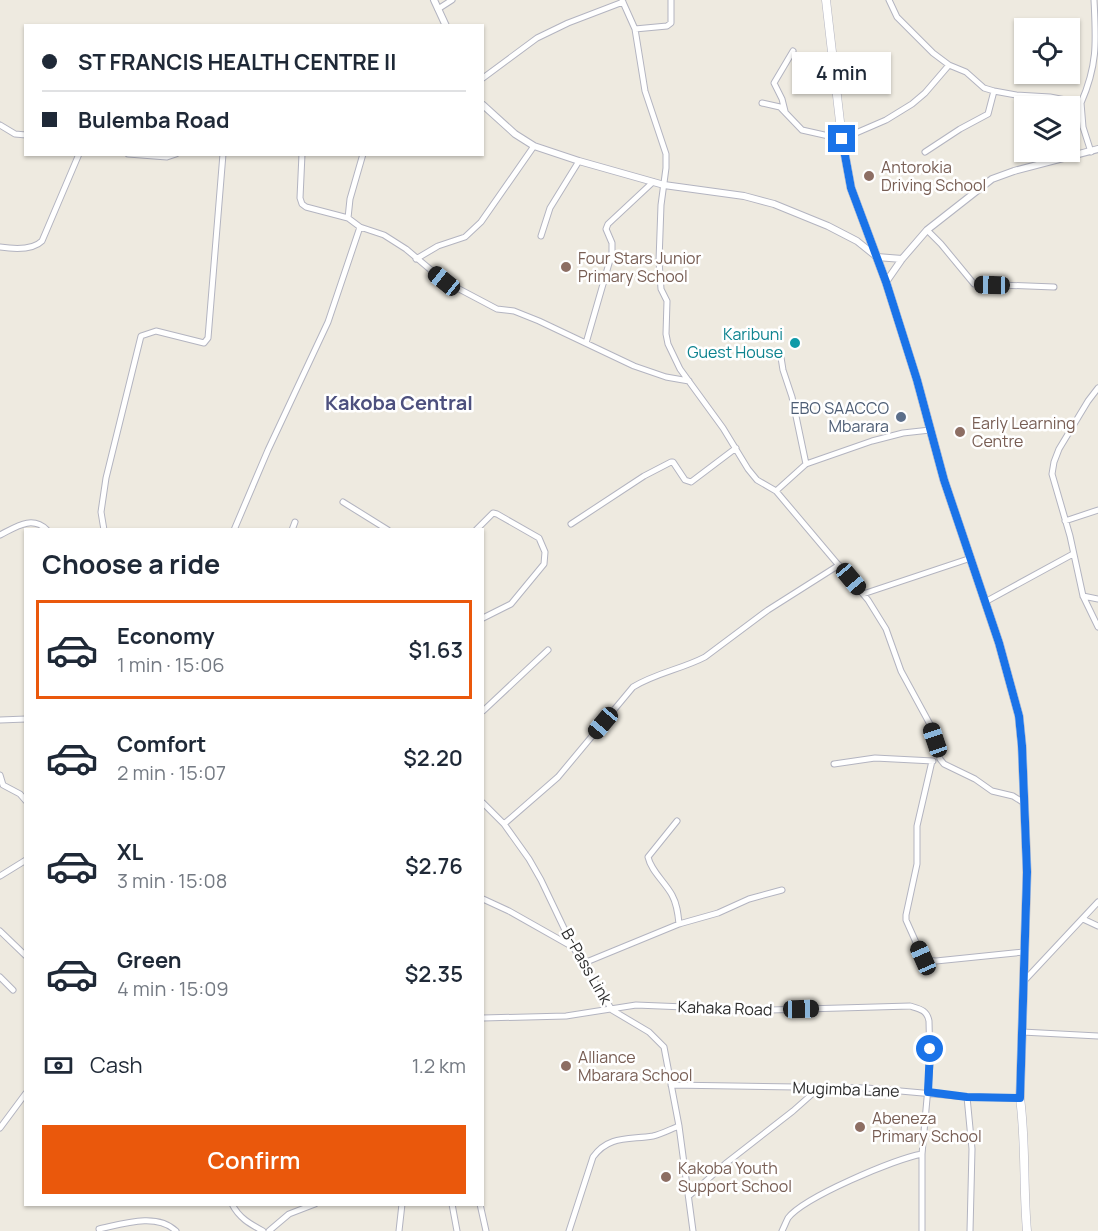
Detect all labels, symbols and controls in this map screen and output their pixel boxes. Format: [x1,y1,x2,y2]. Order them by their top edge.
map controls [1014,18,1080,162]
button: locate [1014,18,1080,84]
text: ST FRANCIS HEALTH CENTRE II [78,47,396,77]
callout: 4 min [792,52,892,94]
text: 4 min [816,59,867,86]
button: layers [1014,96,1080,162]
text: Bulemba Road [78,105,230,135]
route end [828,125,855,152]
place label: Antorokia Driving School [881,156,986,196]
marker: Antorokia Driving School [862,169,876,183]
place label: Four Stars Junior Primary School [578,247,702,287]
marker: Four Stars Junior Primary School [559,260,573,274]
car [424,263,464,299]
car [974,276,1010,294]
place label: Karibuni Guest House [687,323,783,363]
marker: Karibuni Guest House [788,336,802,350]
district label: Kakoba Central [325,389,473,416]
place label: EBO SAACCO Mbarara [790,397,889,437]
marker: EBO SAACCO Mbarara [894,410,908,424]
place label: Early Learning Centre [972,412,1075,452]
marker: Early Learning Centre [953,425,967,439]
text: Choose a ride [42,545,220,582]
car [833,559,869,599]
text: Economy [117,621,215,651]
icon: car [45,623,99,677]
text: $1.63 [409,635,463,665]
text: 1 min · 15:06 [117,651,225,678]
car [585,703,621,743]
car [921,720,949,760]
text: Comfort [117,729,206,759]
icon: car [45,731,99,785]
text: $2.20 [403,743,463,773]
text: 2 min · 15:07 [117,759,226,786]
text: XL [117,837,143,867]
icon: car [45,839,99,893]
text: $2.76 [405,851,463,881]
text: 3 min · 15:08 [117,867,227,894]
street label: B-Pass Link [556,924,618,1009]
car [907,938,939,978]
text: Green [117,945,182,975]
icon: car [45,947,99,1001]
text: $2.35 [405,959,463,989]
text: 4 min · 15:09 [117,975,229,1002]
street label: Kahaka Road [677,995,773,1021]
car [783,1000,819,1018]
route start [916,1035,943,1062]
place label: Alliance Mbarara School [578,1046,693,1086]
icon: cash [42,1049,75,1082]
text: Cash [90,1050,143,1080]
text: 1.2 km [412,1052,466,1079]
marker: Alliance Mbarara School [559,1059,573,1073]
street label: Mugimba Lane [792,1076,900,1102]
place label: Abeneza Primary School [872,1107,982,1147]
marker: Abeneza Primary School [853,1120,867,1134]
button: Confirm [42,1125,466,1194]
place label: Kakoba Youth Support School [678,1157,792,1197]
marker: Kakoba Youth Support School [659,1170,673,1184]

